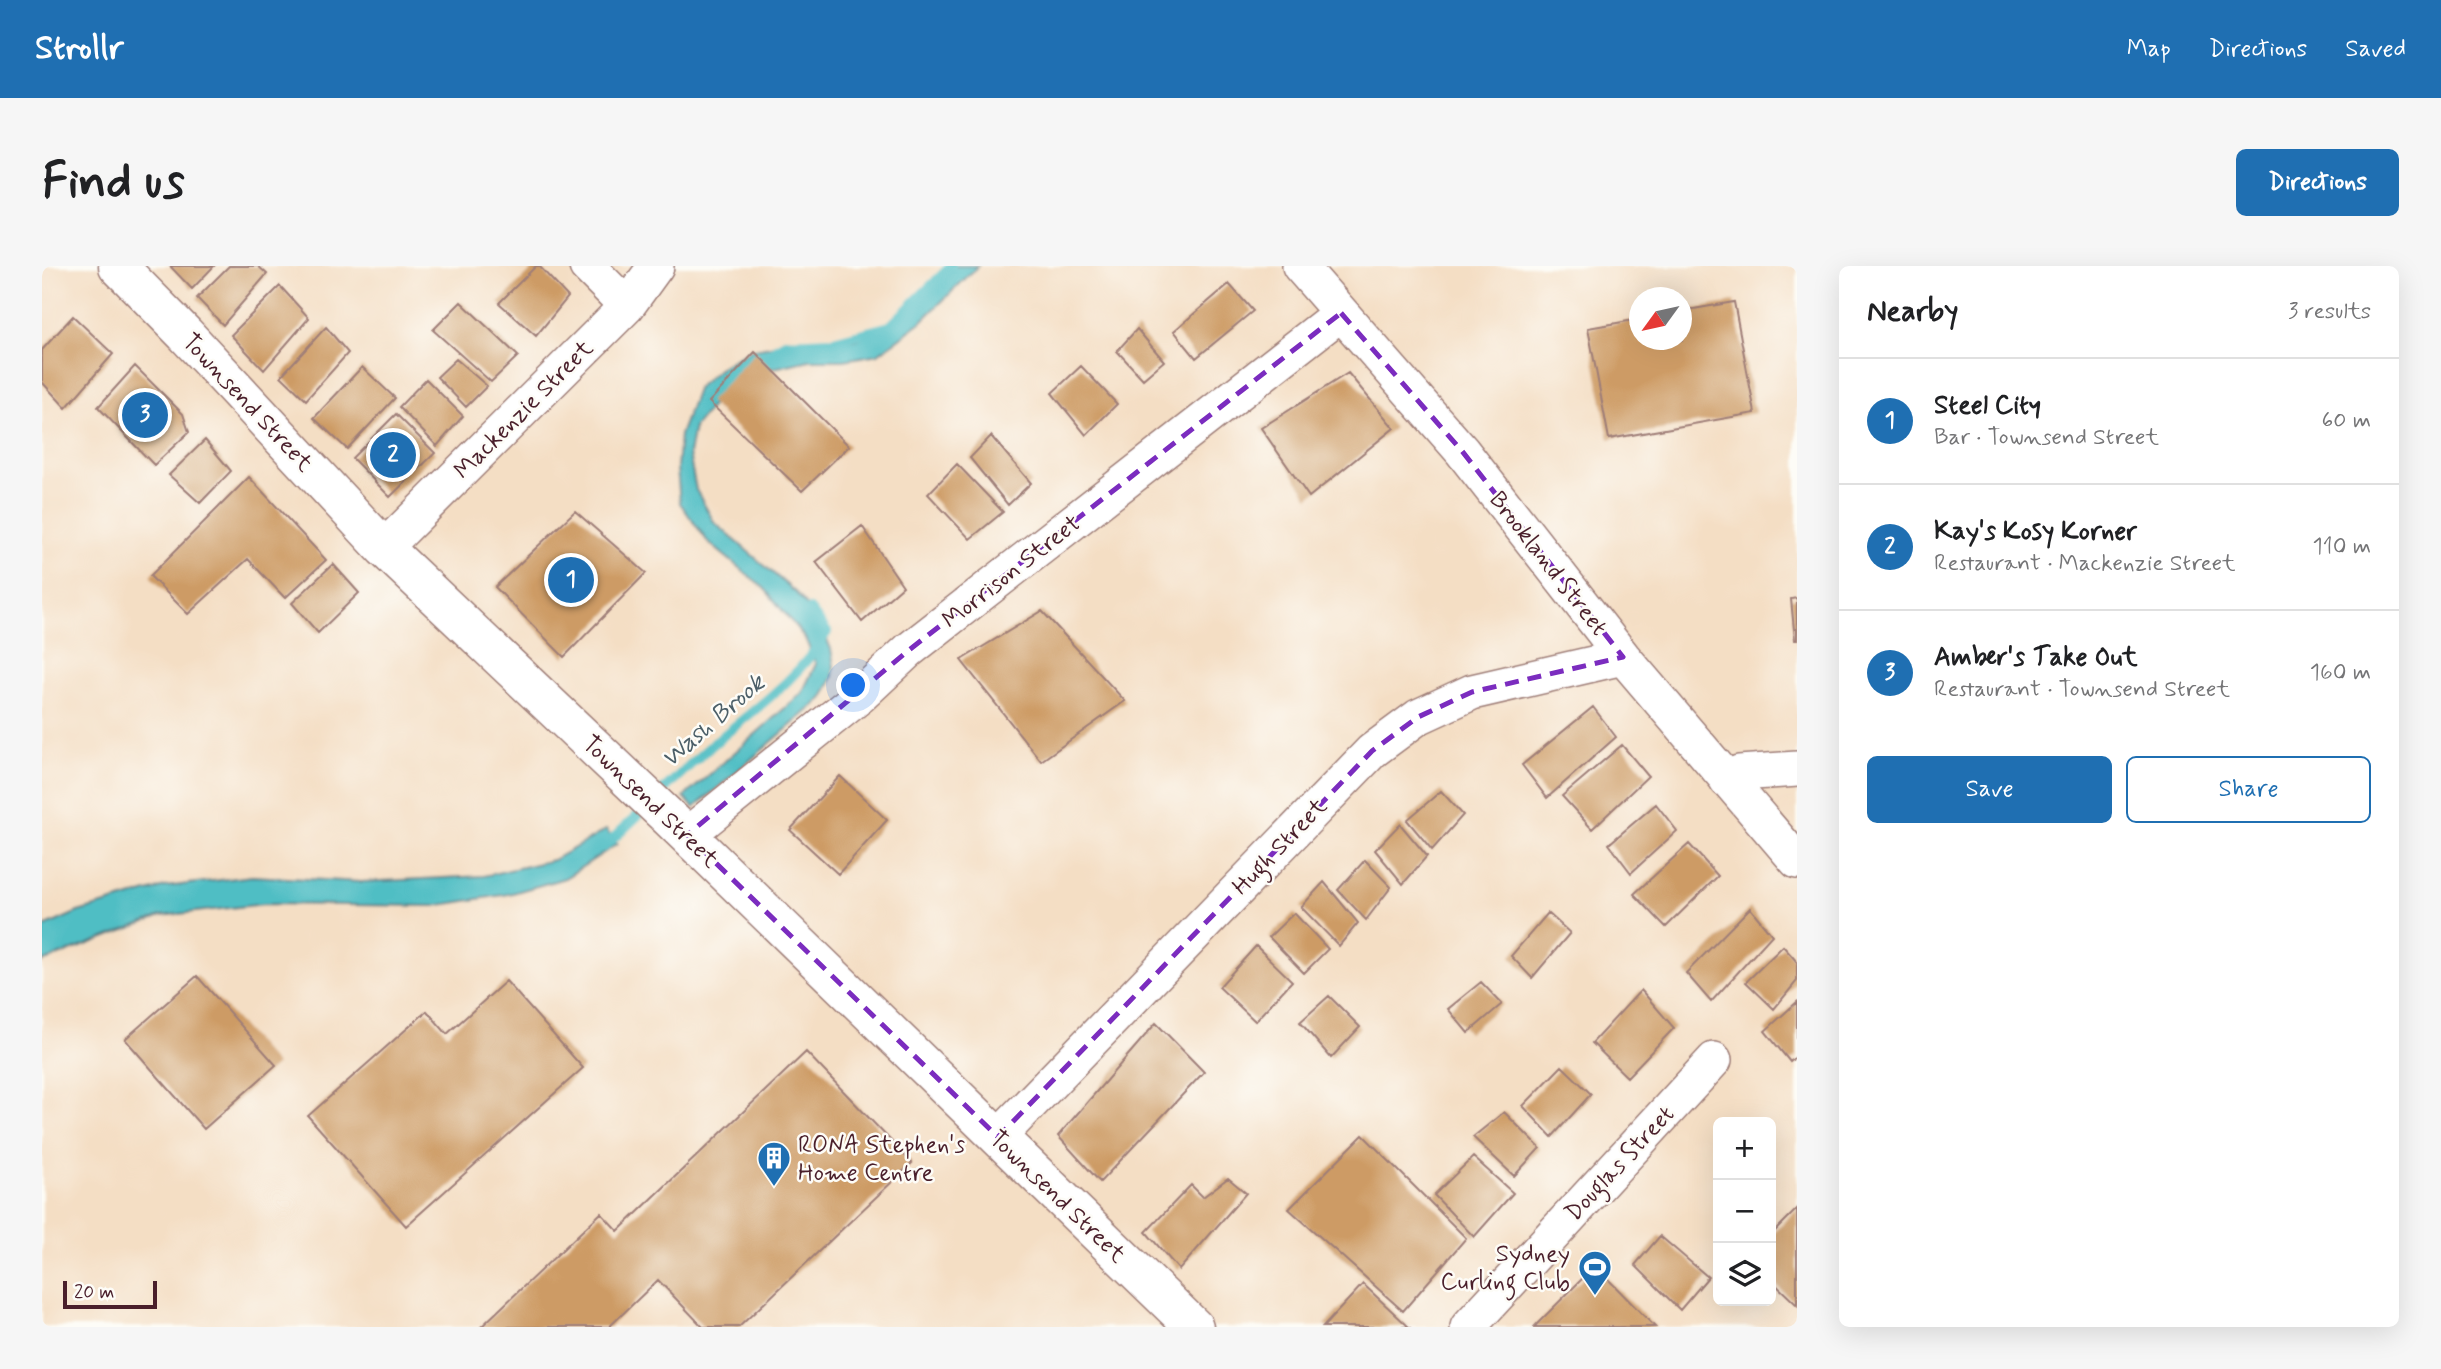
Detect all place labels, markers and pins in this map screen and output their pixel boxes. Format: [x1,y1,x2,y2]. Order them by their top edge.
pin: 3 [122,389,168,441]
pin: 2 [370,429,416,481]
pin: 1 [548,554,594,606]
place label: RONA Stephen's Home Centre [798,1130,966,1189]
building icon: RONA Stephen's Home Centre [755,1139,793,1188]
place label: Sydney Curling Club [1441,1239,1570,1301]
sports icon: Sydney Curling Club [1576,1248,1614,1297]

